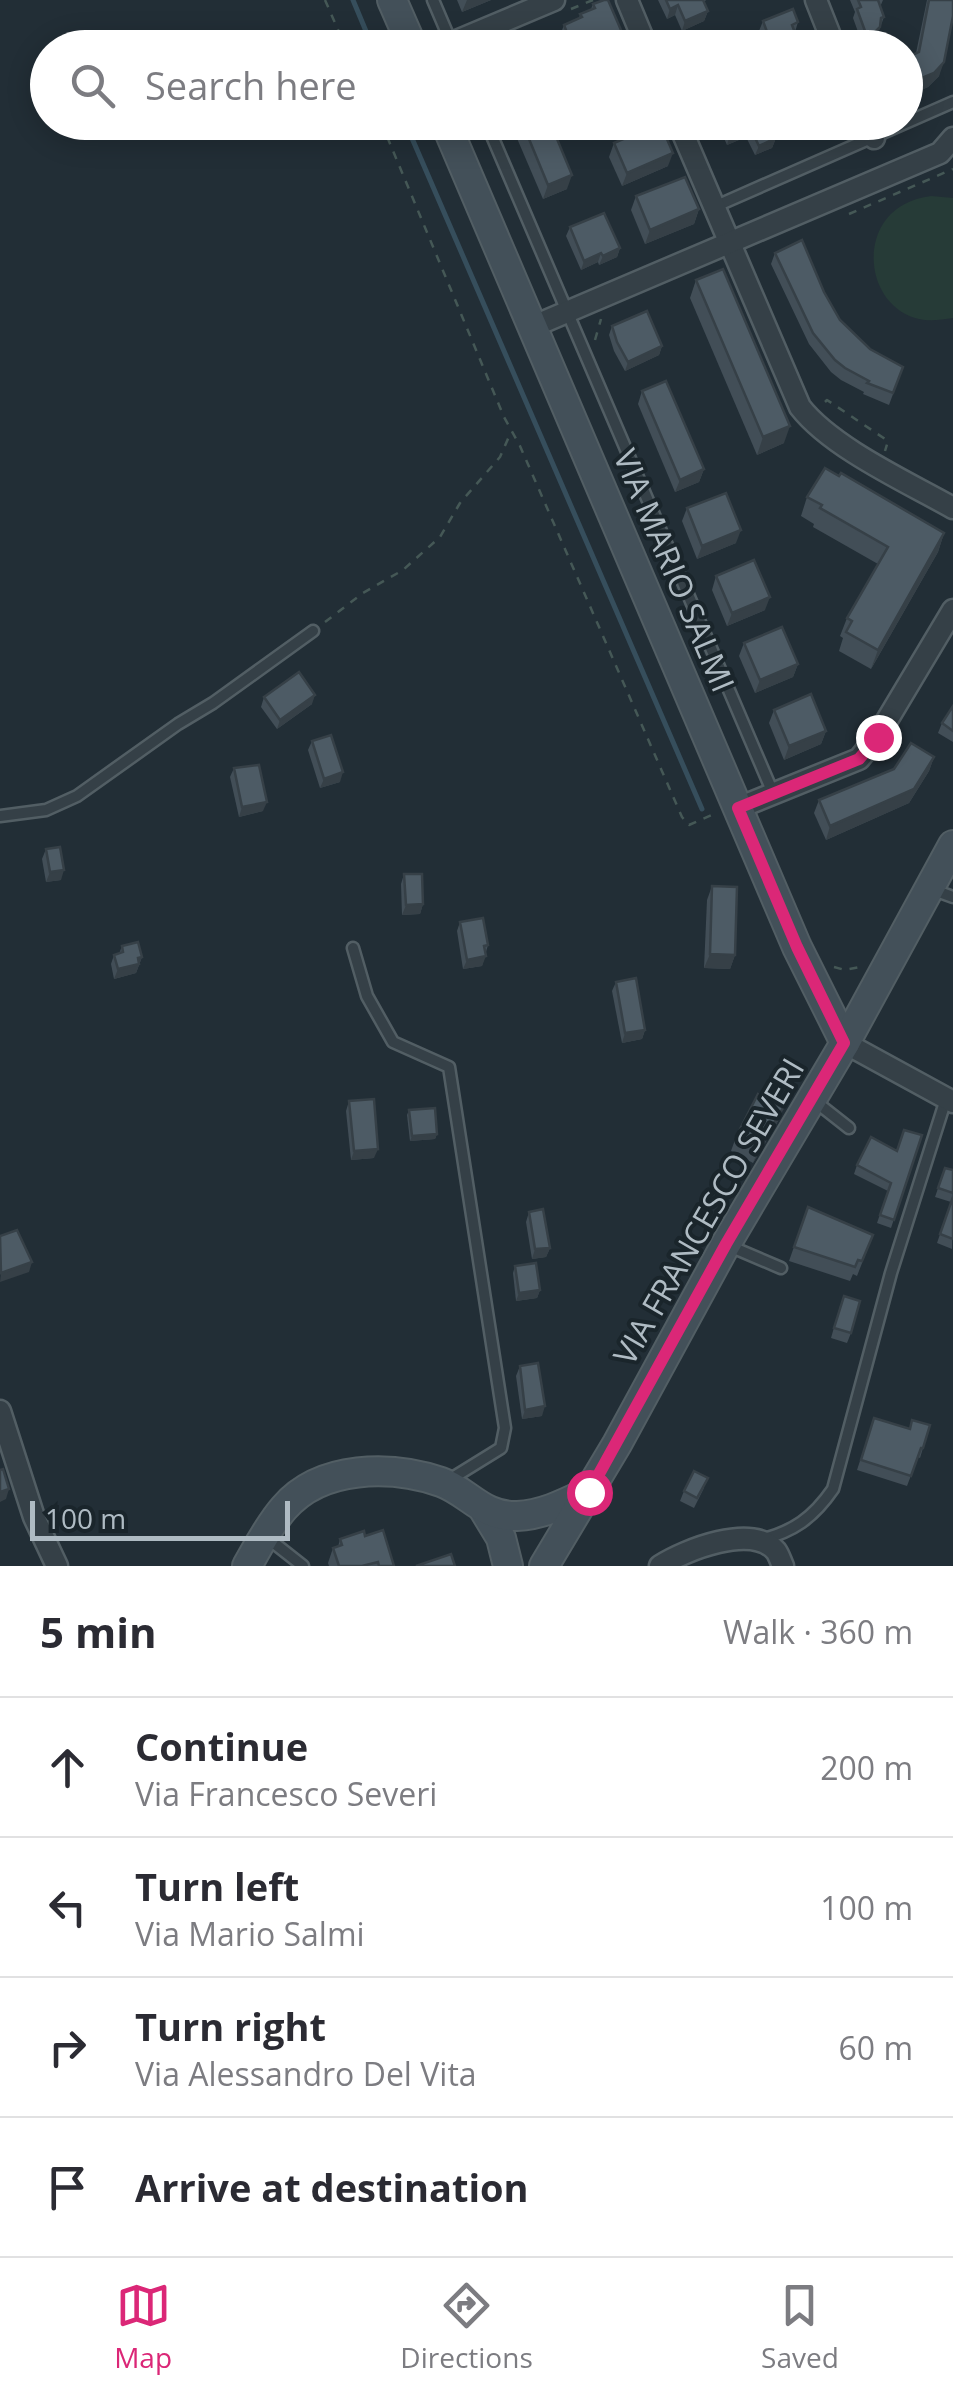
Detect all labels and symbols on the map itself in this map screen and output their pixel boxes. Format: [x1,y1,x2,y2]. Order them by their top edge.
street label: VIA MARIO SALMI [604,442,746,698]
route end [856,715,902,761]
street label: VIA FRANCESCO SEVERI [603,1050,813,1372]
route start [567,1470,613,1516]
scale bar [30,1496,290,1540]

